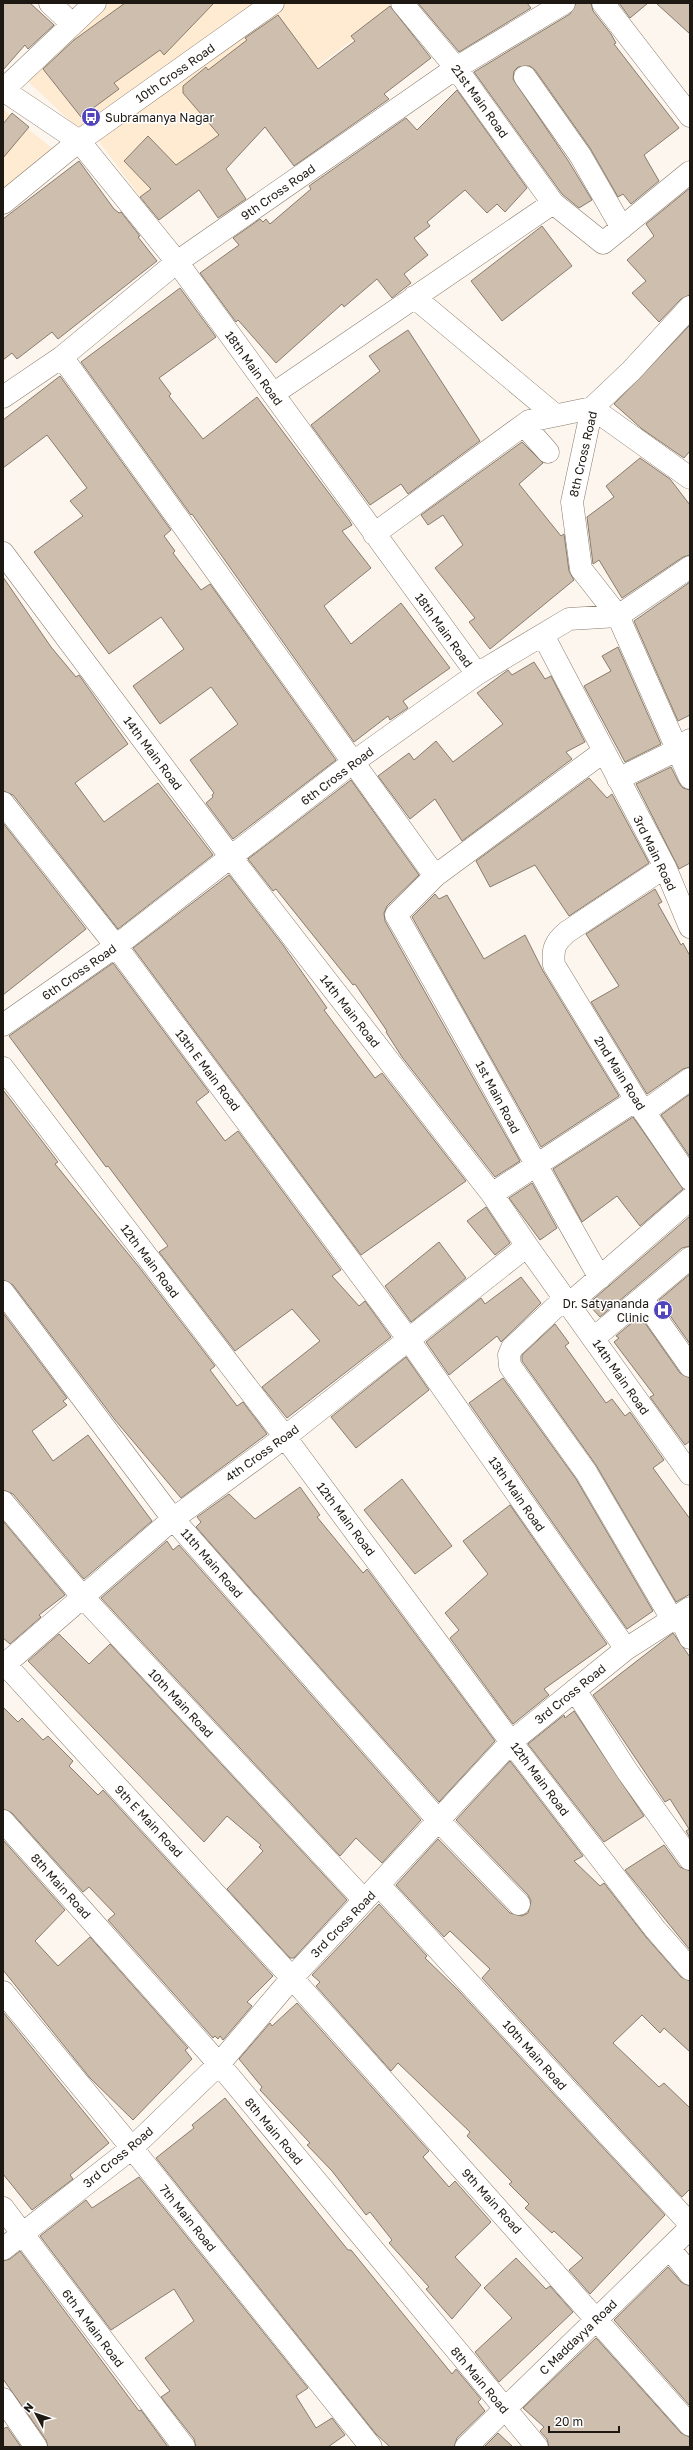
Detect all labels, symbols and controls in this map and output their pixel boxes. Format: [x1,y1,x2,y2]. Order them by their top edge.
street label: 10th Cross Road [132,40,218,106]
street label: 21st Main Road [448,61,512,141]
bus stop icon: Subramanya Nagar [80,106,102,128]
place label: Subramanya Nagar [105,110,214,125]
street label: 9th Cross Road [238,161,318,223]
street label: 18th Main Road [222,328,286,408]
street label: 8th Cross Road [566,410,600,498]
street label: 18th Main Road [412,590,476,670]
street label: 14th Main Road [120,713,186,793]
street label: 6th Cross Road [298,744,376,808]
street label: 3rd Main Road [630,813,680,893]
street label: 6th Cross Road [39,941,119,1003]
street label: 14th Main Road [317,972,383,1050]
street label: 13th E Main Road [172,1026,244,1114]
street label: 2nd Main Road [591,1033,649,1113]
street label: 1st Main Road [473,1058,523,1136]
street label: 12th Main Road [118,1221,182,1301]
place label: Dr. Satyananda Clinic [563,1296,649,1325]
hospital icon: Dr. Satyananda Clinic [652,1299,674,1321]
street label: 14th Main Road [589,1336,653,1418]
street label: 4th Cross Road [222,1421,302,1485]
street label: 13th Main Road [486,1454,548,1534]
street label: 12th Main Road [314,1479,378,1559]
street label: 11th Main Road [178,1525,246,1601]
street label: 3rd Cross Road [531,1661,609,1727]
street label: 10th Main Road [145,1666,217,1740]
street label: 12th Main Road [508,1739,572,1819]
street label: 9th E Main Road [112,1782,186,1860]
street label: 8th Main Road [28,1850,94,1922]
street label: 3rd Cross Road [307,1887,379,1961]
street label: 10th Main Road [500,2017,570,2093]
street label: 8th Main Road [242,2095,306,2167]
street label: 3rd Cross Road [80,2123,156,2191]
street label: 9th Main Road [459,2165,525,2237]
street label: 7th Main Road [156,2182,220,2254]
street label: 6th A Main Road [59,2286,127,2370]
street label: C Maddayya Road [536,2296,620,2378]
street label: 8th Main Road [448,2344,512,2416]
north arrow [16,2394,56,2434]
text: N [20,2400,36,2415]
scale bar [549,2408,619,2434]
text: 20 m [555,2414,583,2429]

